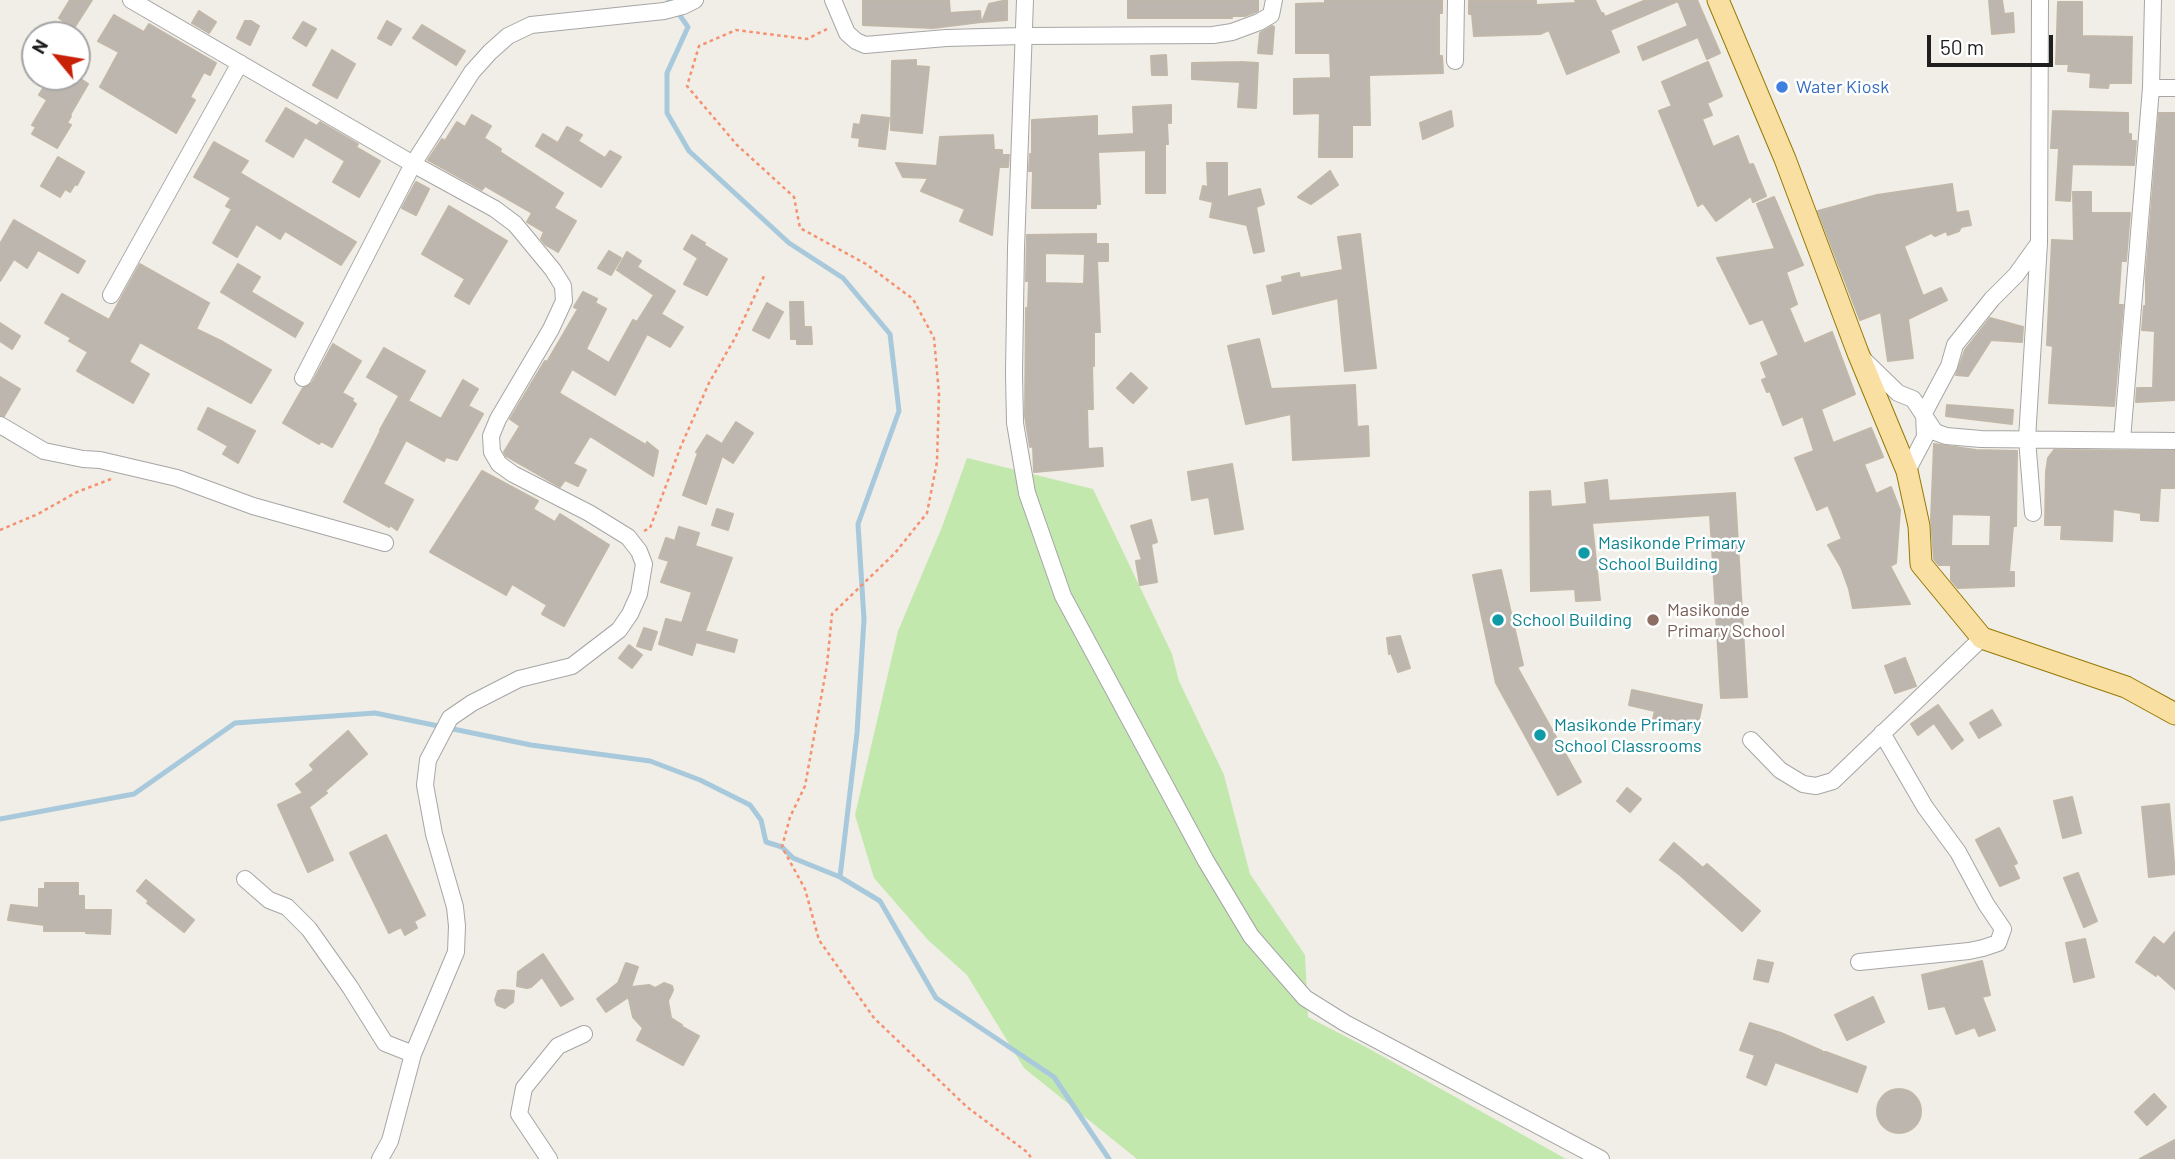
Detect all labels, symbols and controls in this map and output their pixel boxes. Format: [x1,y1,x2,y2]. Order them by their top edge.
north arrow [21,21,91,91]
scale bar [1930,21,2056,65]
text: 50 m [1940,34,1984,59]
text: N [26,35,52,57]
place label: Water Kiosk [1796,76,1889,98]
marker: Water Kiosk [1774,79,1790,95]
place label: Masikonde Primary School Building [1598,532,1746,574]
marker: Masikonde Primary School Building [1576,545,1592,561]
place label: Masikonde Primary School [1667,599,1785,642]
place label: School Building [1512,609,1632,631]
marker: School Building [1490,612,1506,628]
marker: Masikonde Primary School [1645,612,1661,628]
place label: Masikonde Primary School Classrooms [1554,714,1702,756]
marker: Masikonde Primary School Classrooms [1532,727,1548,743]

